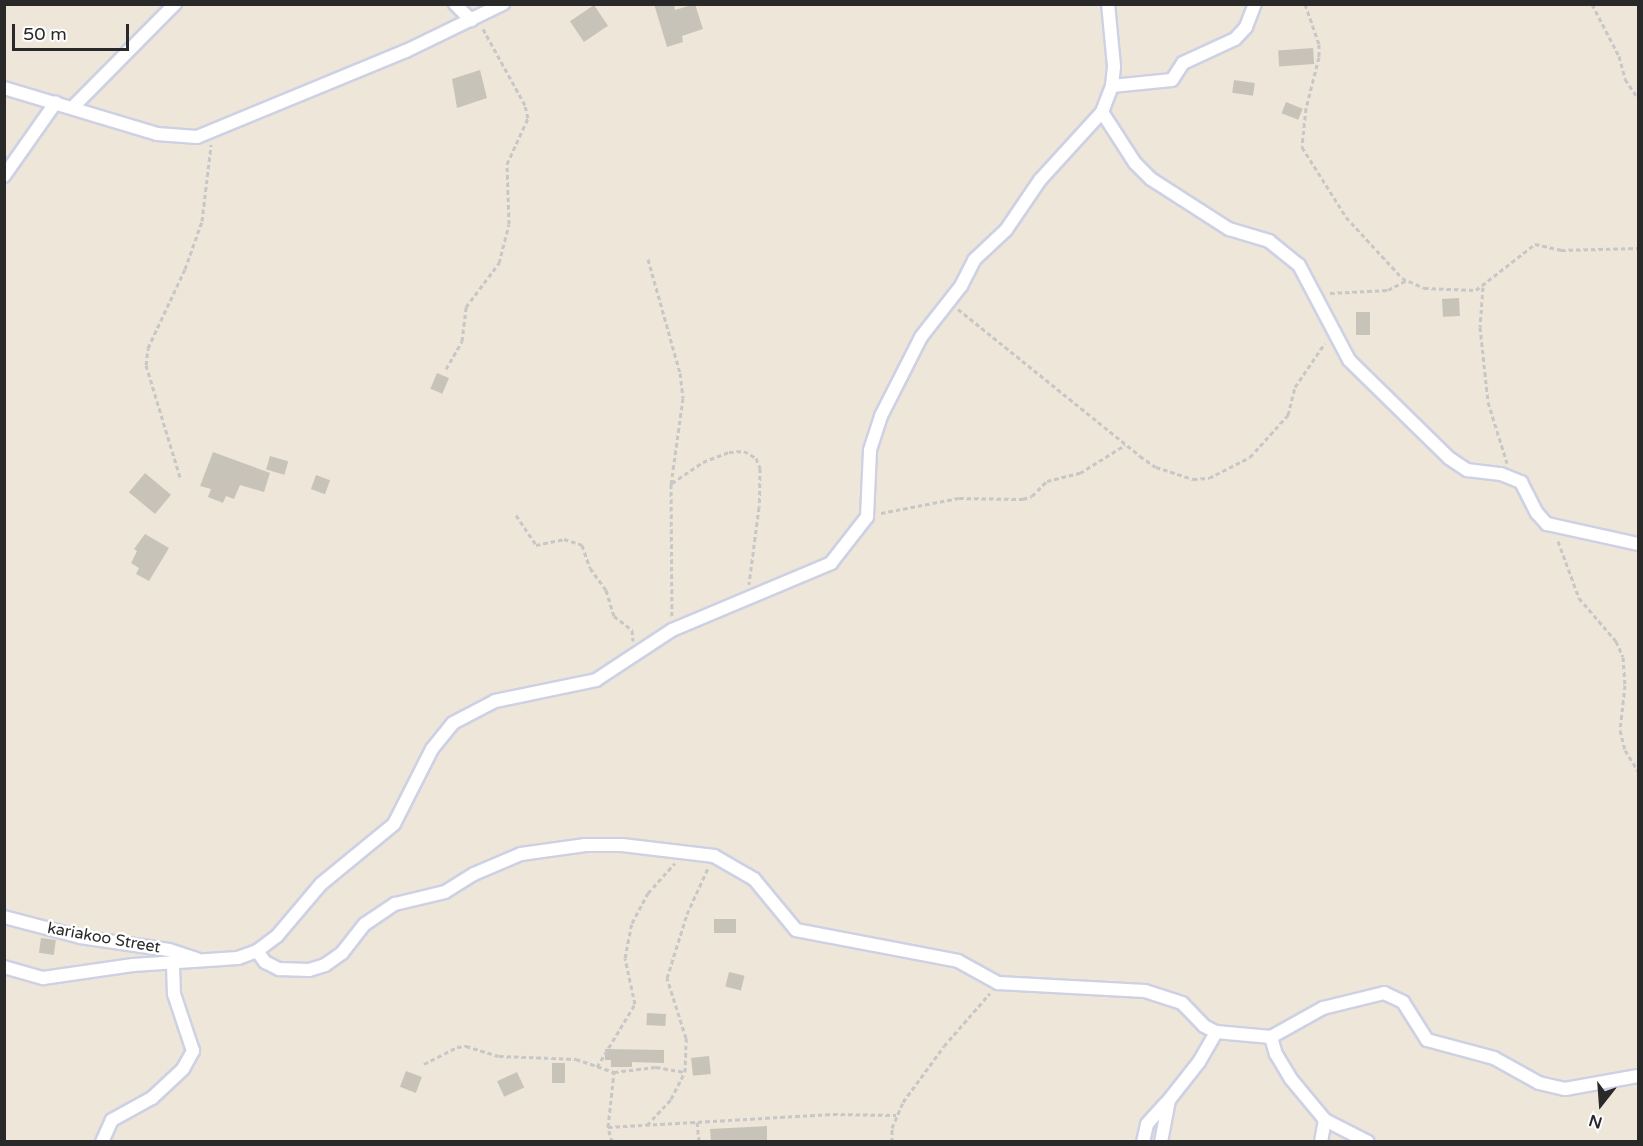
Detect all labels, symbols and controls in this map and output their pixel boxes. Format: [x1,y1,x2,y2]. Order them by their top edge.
scale bar [15,12,132,50]
text: 50 m [23,23,67,45]
street label: kariakoo Street [46,919,162,957]
north arrow [1571,1074,1631,1134]
text: N [1587,1110,1605,1133]

